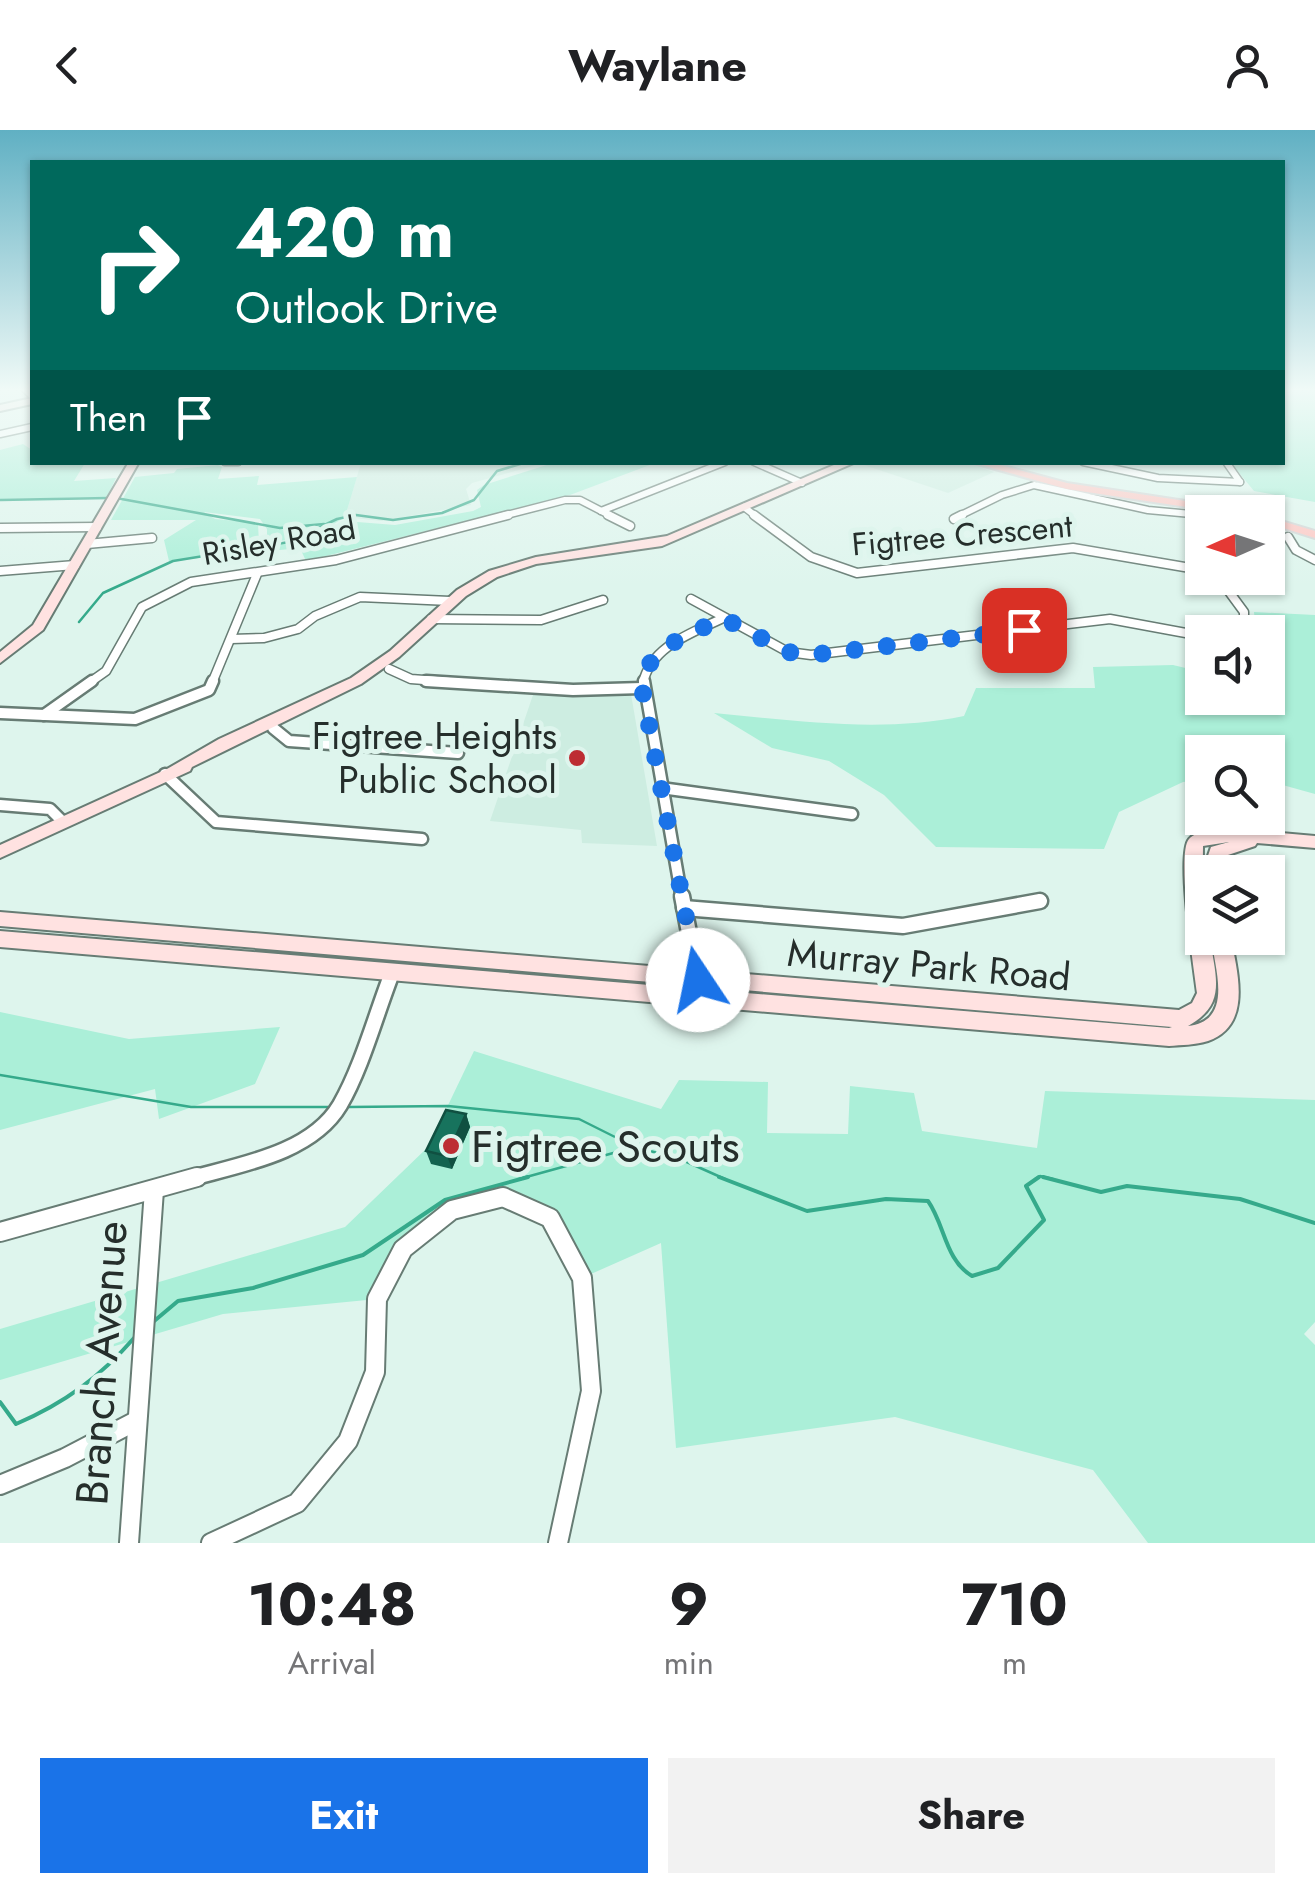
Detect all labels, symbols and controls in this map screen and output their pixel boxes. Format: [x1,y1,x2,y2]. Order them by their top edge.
text: Waylane [568,33,747,98]
icon: back [40,38,95,93]
icon: person [1220,38,1275,93]
text: 420 m [235,182,455,283]
icon: right [70,200,200,330]
text: Outlook Drive [235,275,498,340]
text: Then [70,390,147,445]
icon: arrive [167,390,222,445]
north arrow [1185,495,1285,595]
map controls [1185,495,1285,955]
street label: Figtree Crescent [850,502,1075,568]
street label: Risley Road [199,505,359,577]
pin [982,588,1067,673]
icon: arrive [997,603,1052,658]
button: sound [1185,615,1285,715]
place label: Figtree Heights Public School [312,708,557,807]
button: search [1185,735,1285,835]
marker: Figtree Heights Public School [566,747,588,769]
button: layers [1185,855,1285,955]
street label: Murray Park Road [785,925,1073,1004]
position arrow [646,928,750,1032]
place label: Figtree Scouts [471,1114,740,1179]
marker: Figtree Scouts [440,1135,462,1157]
street label: Branch Avenue [59,1219,144,1507]
text: 10:48 [247,1561,416,1648]
text: 9 [669,1561,709,1648]
text: 710 [961,1561,1068,1648]
text: Arrival [288,1640,376,1686]
text: min [664,1640,714,1686]
text: m [1002,1640,1027,1686]
button: Exit [40,1758,648,1873]
button: Share [668,1758,1275,1873]

